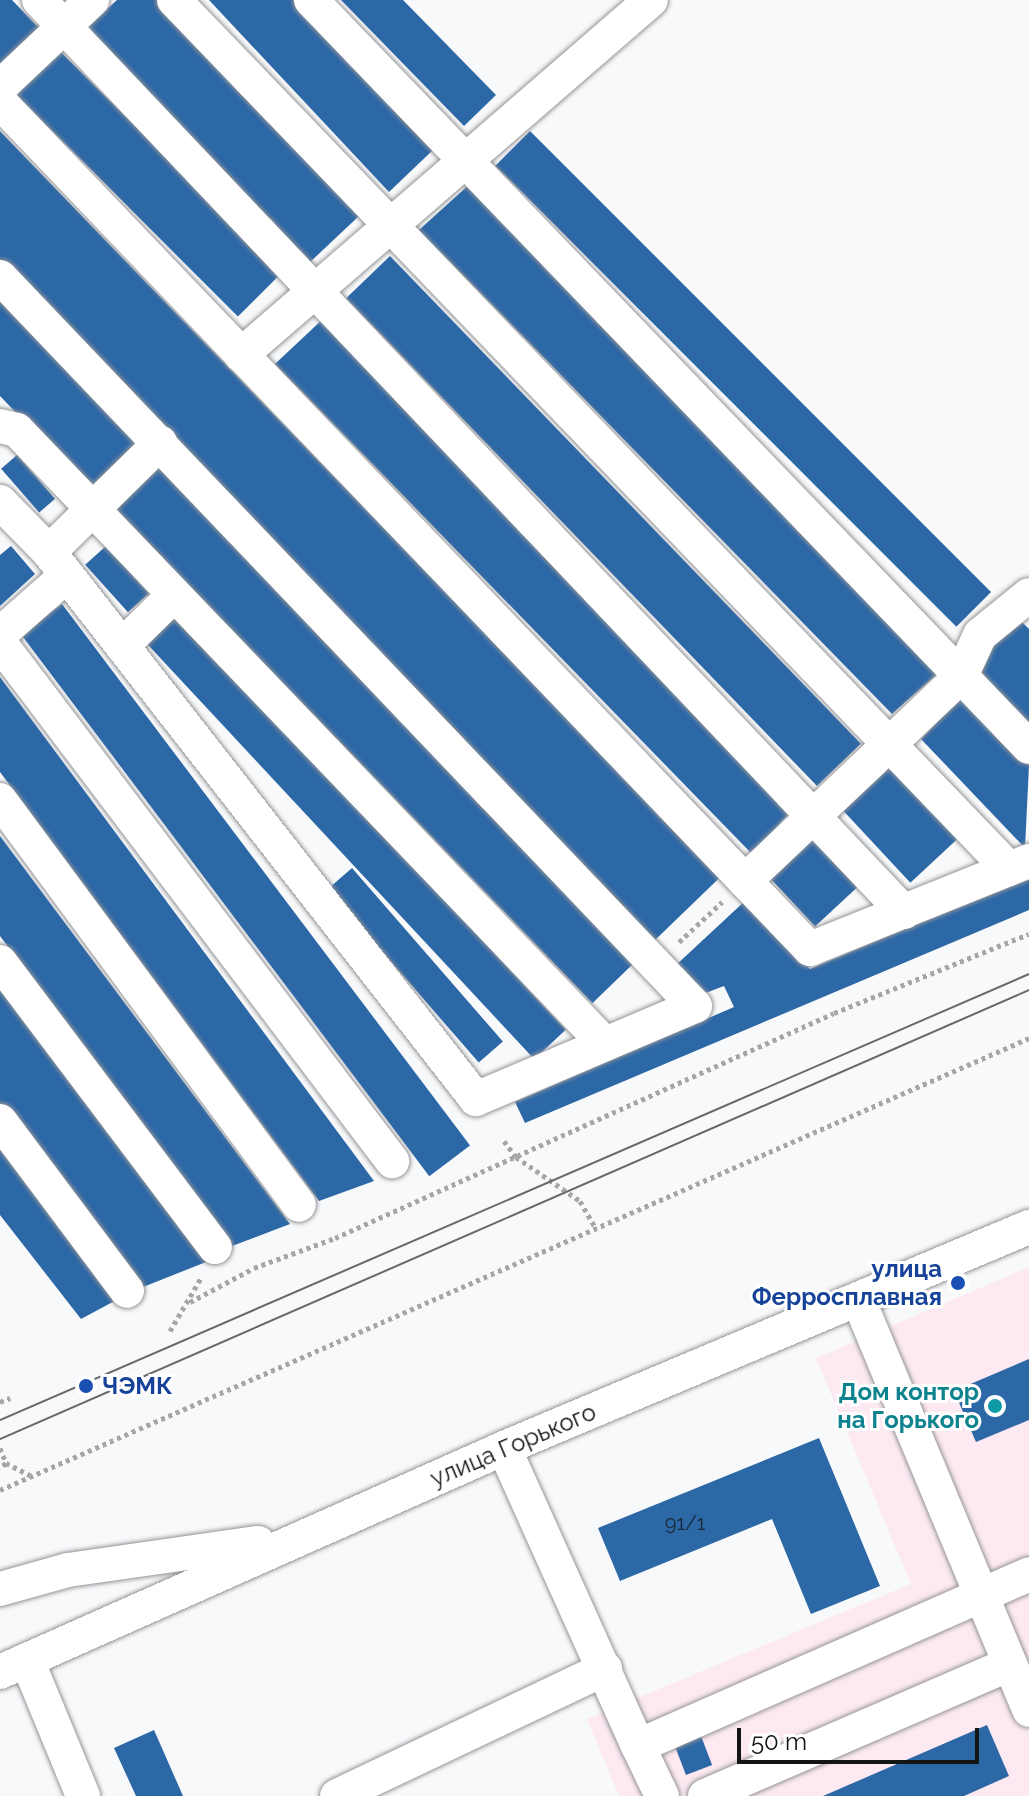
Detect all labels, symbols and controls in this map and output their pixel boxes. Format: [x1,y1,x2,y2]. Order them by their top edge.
place label: улица Ферросплавная [752,1255,942,1311]
marker: улица Ферросплавная [949,1274,967,1292]
place label: ЧЭМК [102,1372,173,1400]
marker: ЧЭМК [77,1377,95,1395]
place label: Дом контор на Горького [837,1378,979,1434]
street label: улица Горького [426,1397,600,1493]
marker: Дом контор на Горького [986,1397,1004,1415]
house number: 91/1 [665,1511,705,1535]
scale bar [741,1712,983,1762]
text: 50 m [751,1727,807,1756]

